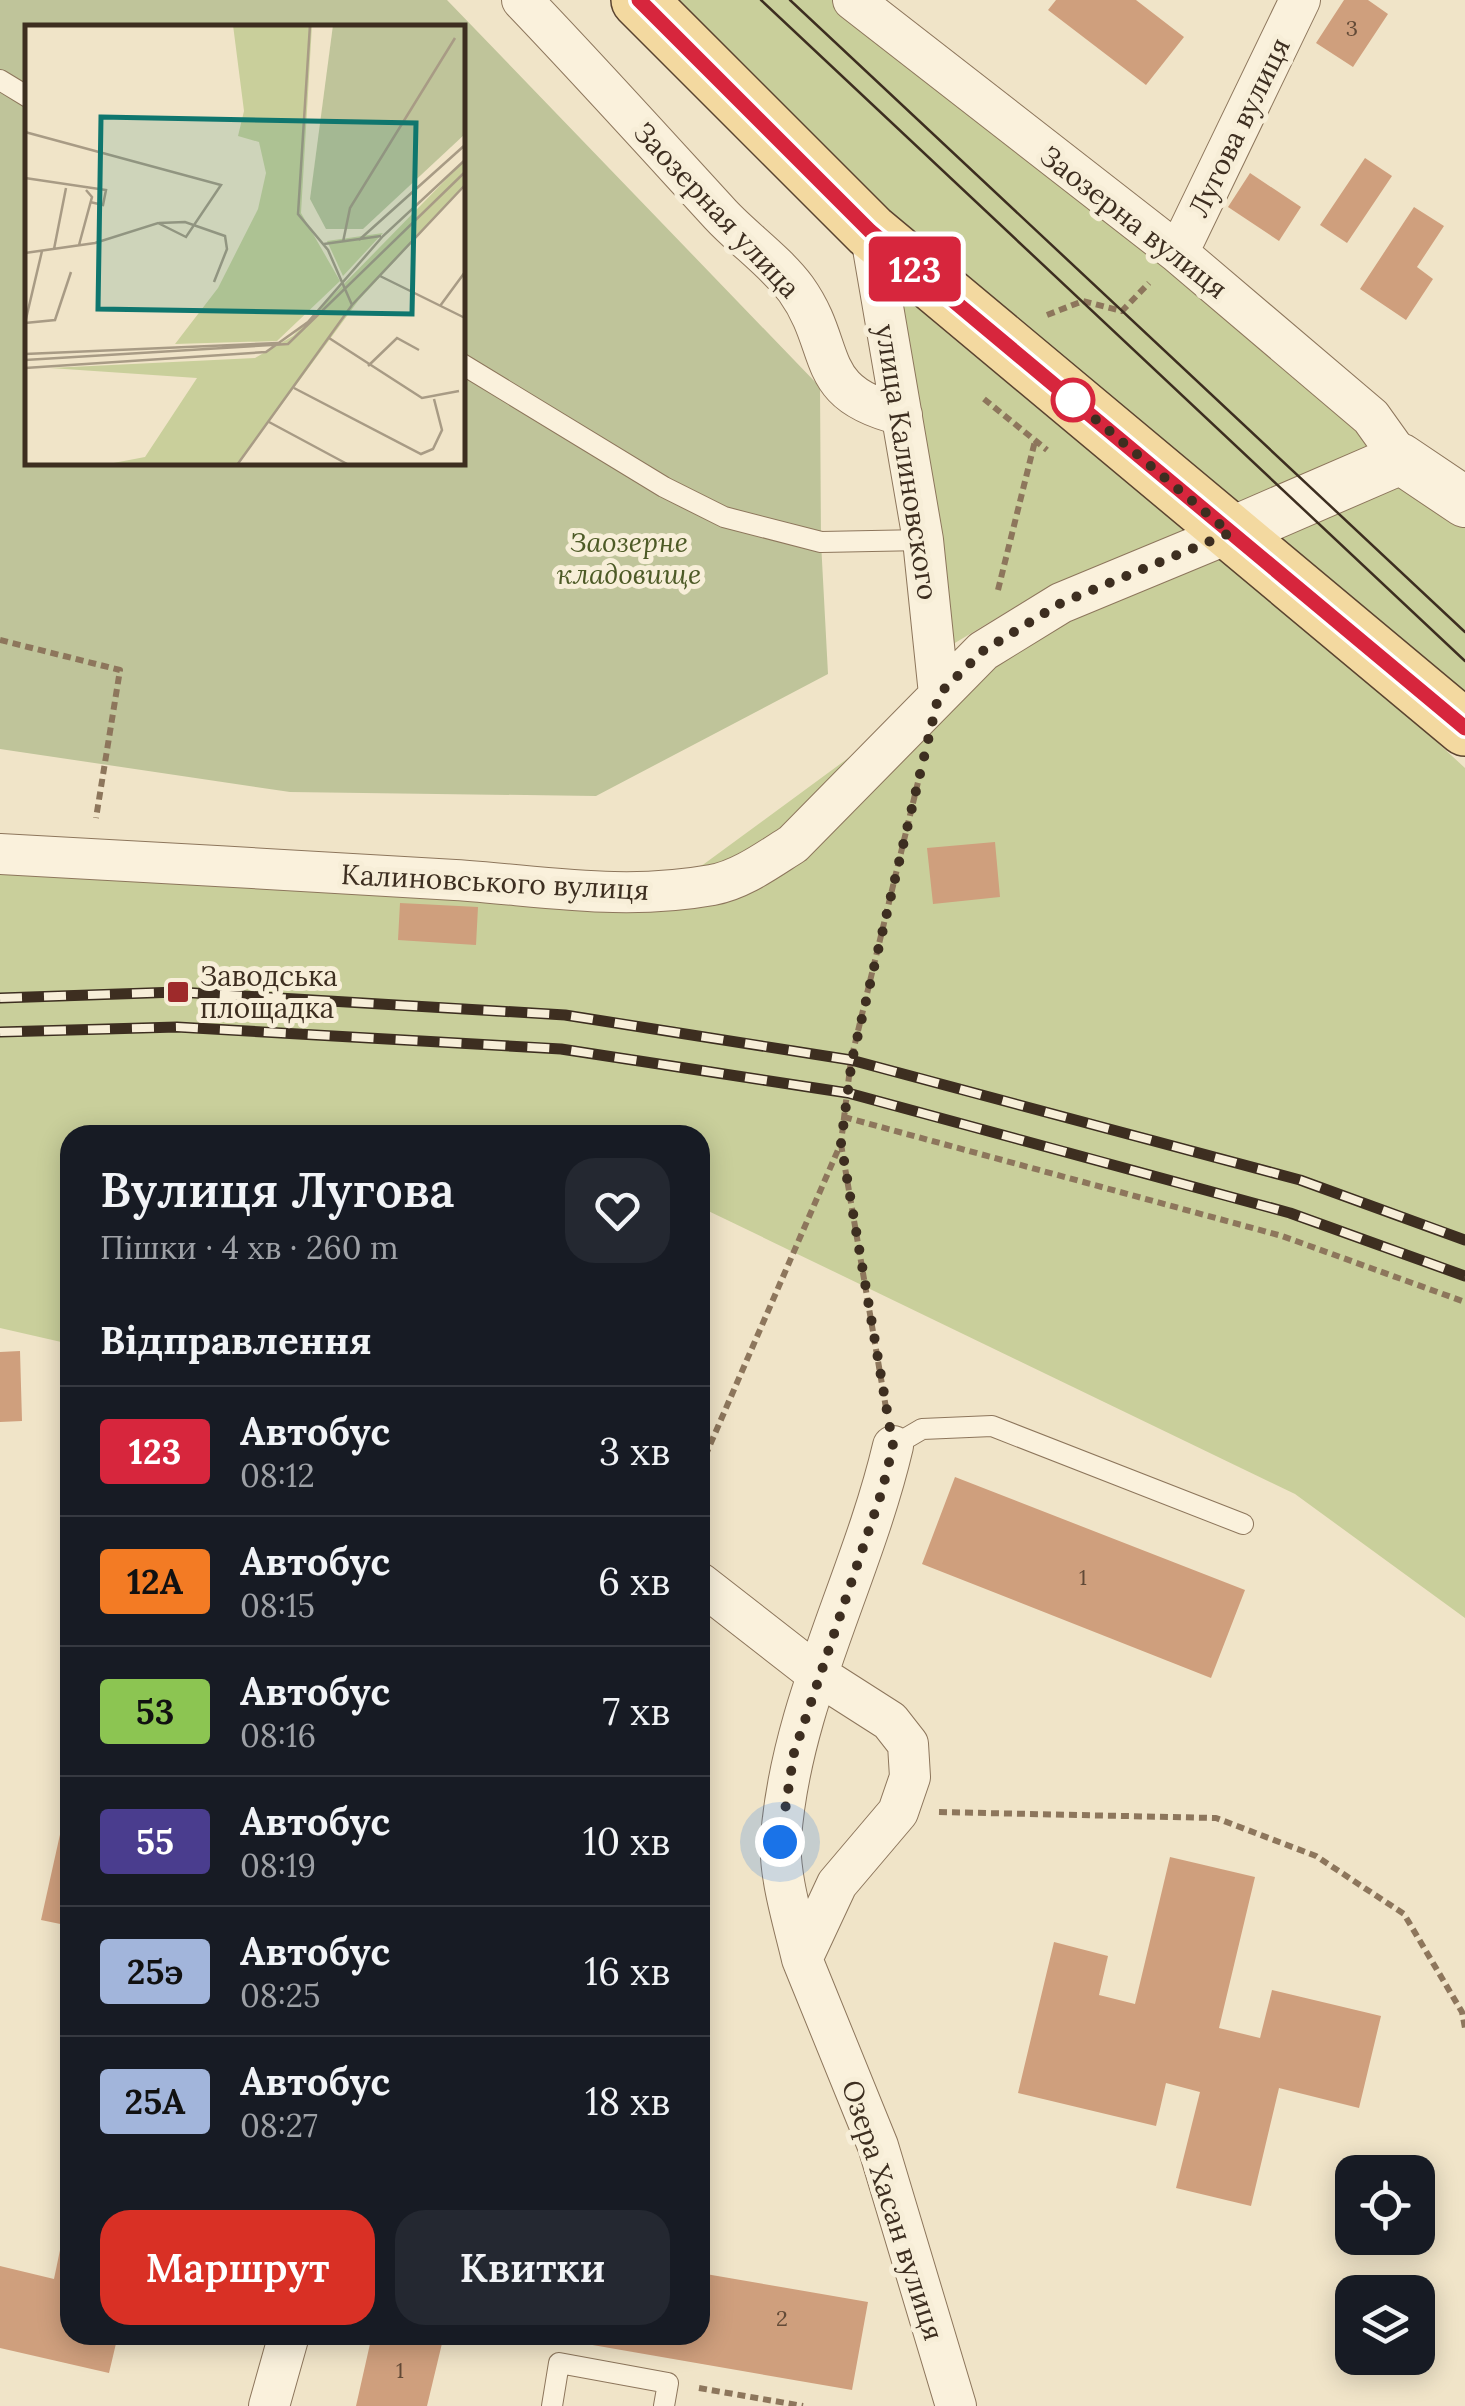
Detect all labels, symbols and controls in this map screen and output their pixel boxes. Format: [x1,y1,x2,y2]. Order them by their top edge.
house number: 3 [1346,14,1358,42]
inset map [25,25,465,465]
street label: Лугова вулиця [1180,32,1298,222]
street label: Заозерная улица [626,114,808,306]
street label: Заозерна вулиця [1033,138,1235,306]
line badge: 123 [858,236,972,302]
text: 123 [889,247,941,292]
street label: улица Калиновского [867,322,947,602]
unlabelled marker [1052,379,1094,421]
park label: Заозерне кладовище [557,524,701,592]
street label: Калиновського вулиця [340,856,650,908]
place label: Заводська площадка [200,958,338,1026]
marker: Заводська площадка [165,979,191,1005]
button: heart [565,1158,670,1263]
text: Вулиця Лугова [100,1159,455,1220]
text: Пішки · 4 хв · 260 m [100,1227,399,1268]
text: Відправлення [100,1316,372,1364]
text: Автобус [240,1407,390,1455]
text: 3 хв [599,1427,670,1475]
text: 123 [129,1429,181,1474]
text: 08:12 [240,1455,315,1496]
text: Автобус [240,1537,390,1585]
text: 6 хв [598,1557,670,1605]
text: 12А [127,1559,183,1604]
house number: 1 [1079,1563,1087,1591]
text: 08:15 [240,1585,315,1626]
text: Автобус [240,1667,390,1715]
text: 7 хв [603,1687,670,1735]
text: 53 [136,1689,174,1734]
text: 08:16 [240,1715,316,1756]
text: Автобус [240,1797,390,1845]
text: 10 хв [583,1817,670,1865]
your location [755,1817,805,1867]
text: 55 [136,1819,174,1864]
text: 08:19 [240,1845,316,1886]
text: Автобус [240,1927,390,1975]
text: 16 хв [584,1947,670,1995]
text: 25э [127,1949,183,1994]
text: 08:25 [240,1975,320,2016]
text: Автобус [240,2057,390,2105]
street label: Озера Хасан вулиця [834,2075,952,2345]
text: 18 хв [585,2077,670,2125]
text: 25А [125,2079,185,2124]
text: 08:27 [240,2105,318,2146]
map controls [1335,2155,1435,2375]
button: locate [1335,2155,1435,2255]
button: Маршрут [100,2210,375,2325]
button: Квитки [395,2210,670,2325]
button: layers [1335,2275,1435,2375]
house number: 2 [776,2304,788,2332]
house number: 1 [396,2356,404,2384]

